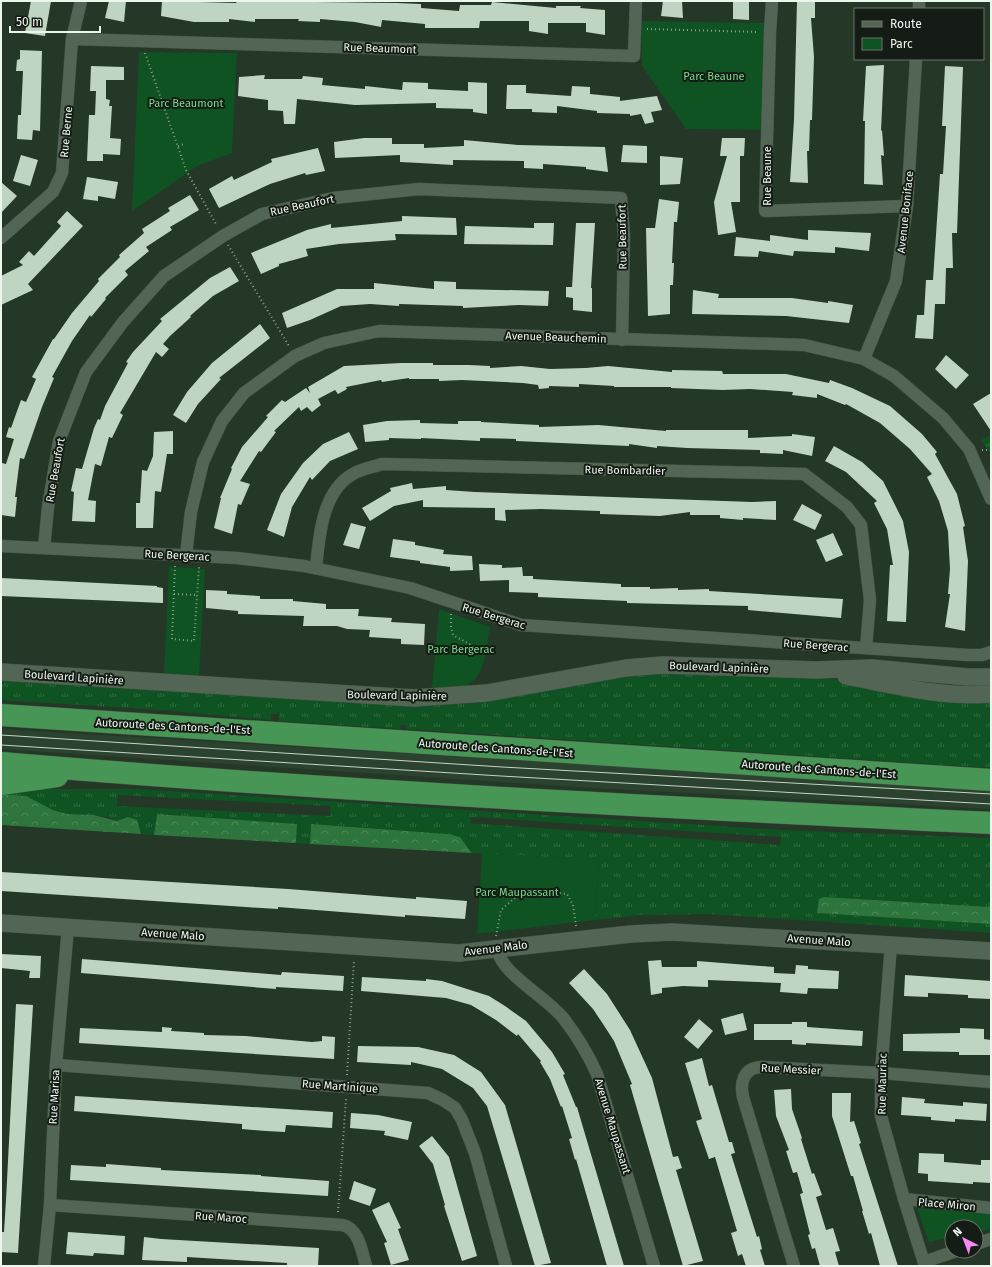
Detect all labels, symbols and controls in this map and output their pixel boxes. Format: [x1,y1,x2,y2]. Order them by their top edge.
scale bar [10,8,100,34]
legend [854,8,984,60]
text: 50 m [16,15,42,29]
text: Route [890,17,922,31]
text: Parc [890,37,913,51]
street label: Rue Beaumont [343,41,417,56]
park label: Parc Beaune [683,70,745,83]
park label: Parc Beaumont [148,97,224,110]
street label: Rue Berne [58,106,75,158]
street label: Rue Beaune [761,146,774,206]
street label: Avenue Boniface [895,170,916,254]
street label: Rue Beaufort [269,192,335,219]
street label: Rue Beaufort [615,204,630,270]
street label: Avenue Beauchemin [505,329,607,346]
street label: Rue Beaufort [43,437,68,503]
street label: Rue Bombardier [585,463,666,478]
street label: Rue Bergerac [144,547,210,564]
street label: Rue Bergerac [461,601,527,632]
street label: Rue Bergerac [783,637,849,654]
park label: Parc Bergerac [427,643,495,656]
street label: Boulevard Lapinière [669,659,769,676]
street label: Boulevard Lapinière [24,668,124,687]
street label: Boulevard Lapinière [347,688,447,703]
street label: Autoroute des Cantons-de-l'Est [95,716,251,737]
street label: Autoroute des Cantons-de-l'Est [418,737,574,760]
street label: Autoroute des Cantons-de-l'Est [741,758,897,781]
park label: Parc Maupassant [475,886,559,899]
street label: Avenue Malo [141,926,205,943]
street label: Avenue Malo [787,932,851,949]
street label: Avenue Malo [464,938,528,959]
street label: Rue Mauriac [875,1053,890,1115]
street label: Rue Messier [761,1061,822,1078]
street label: Rue Marisa [47,1069,62,1125]
street label: Rue Martinique [301,1077,379,1096]
street label: Avenue Maupassant [592,1077,633,1175]
street label: Place Miron [918,1196,976,1213]
street label: Rue Maroc [195,1209,247,1226]
north arrow [944,1219,984,1259]
text: N [951,1225,965,1239]

